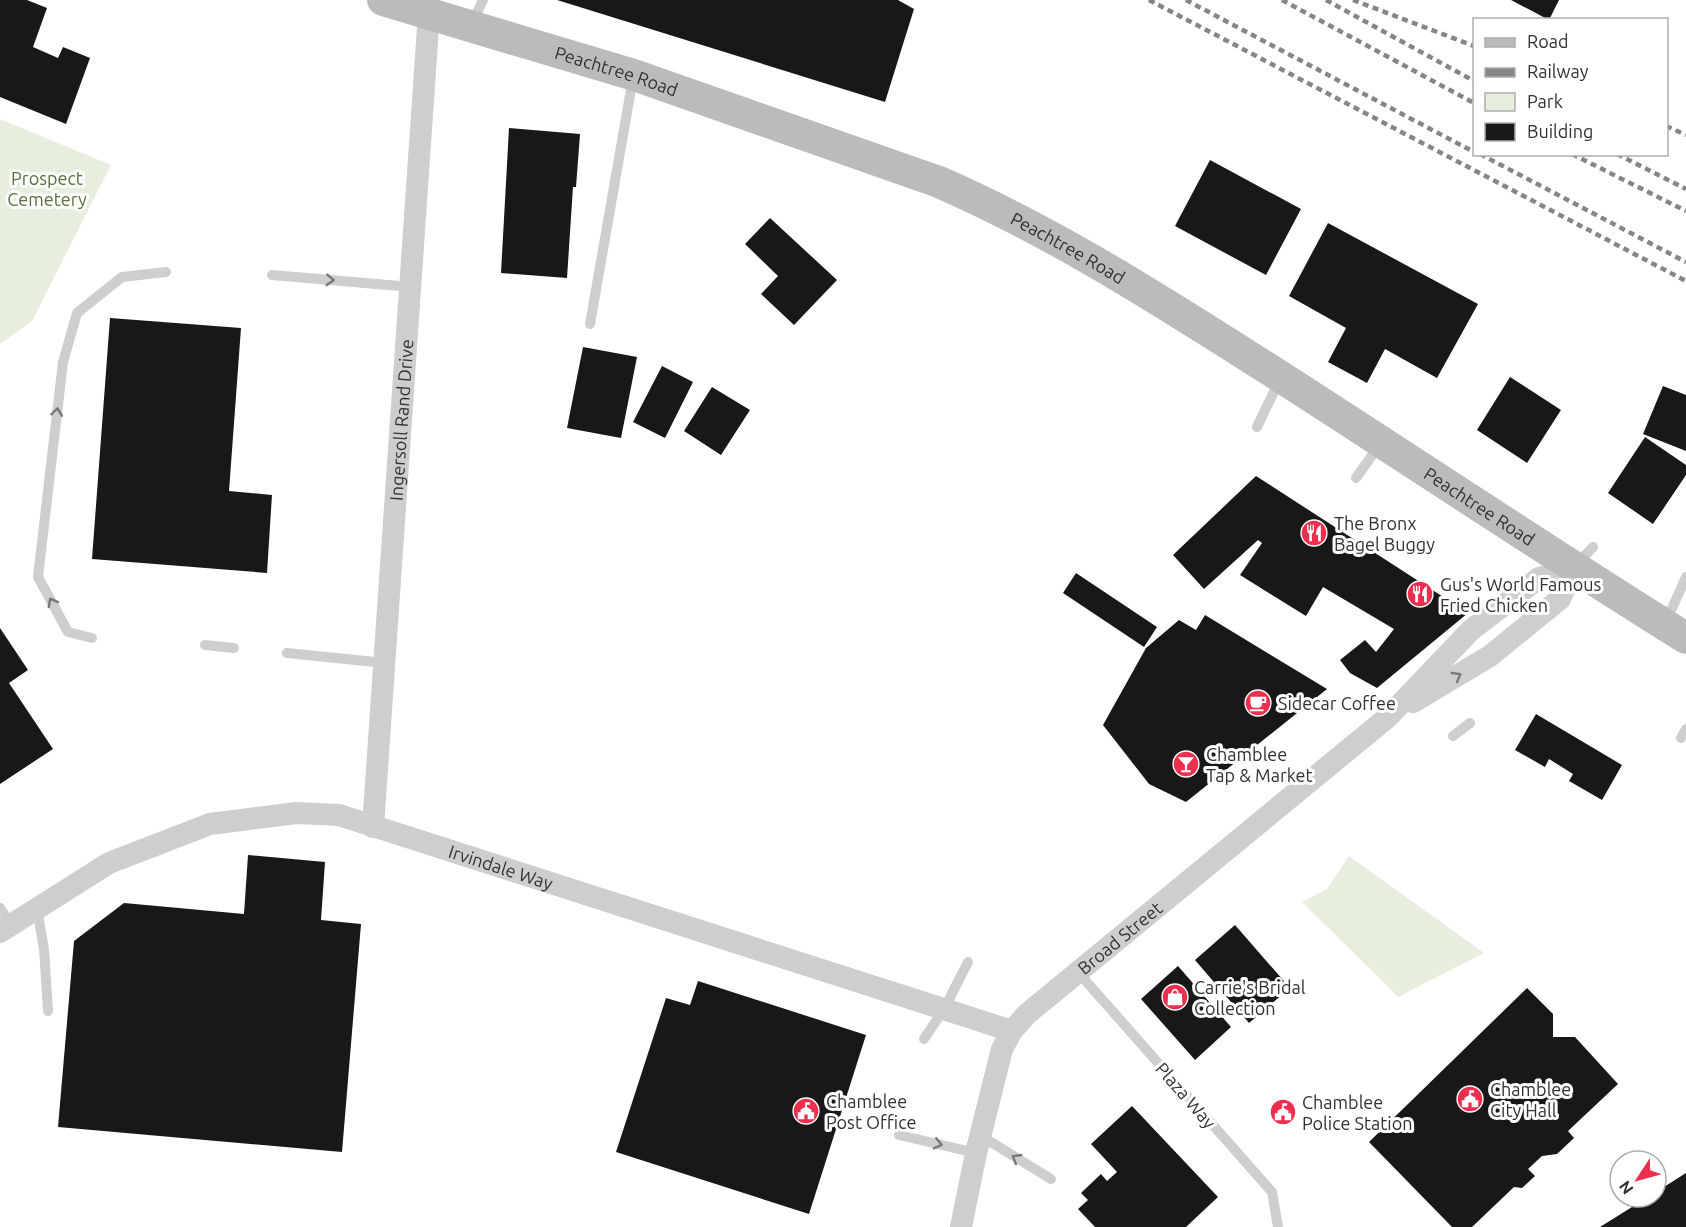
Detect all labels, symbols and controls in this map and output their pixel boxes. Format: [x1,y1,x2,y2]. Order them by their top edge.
legend [1473,18,1668,156]
text: Road [1527,31,1569,51]
street label: Peachtree Road [553,42,681,100]
text: Railway [1527,61,1589,81]
text: Park [1527,91,1563,111]
text: Building [1527,121,1593,141]
park label: Prospect Cemetery [7,168,87,209]
street label: Peachtree Road [1008,208,1129,287]
one-way arrow [326,274,335,287]
street label: Ingersoll Rand Drive [385,339,417,501]
one-way arrow [50,407,63,416]
street label: Peachtree Road [1421,463,1538,549]
place label: The Bronx Bagel Buggy [1334,513,1435,554]
restaurant icon: The Bronx Bagel Buggy [1299,518,1329,548]
place label: Gus's World Famous Fried Chicken [1440,574,1602,615]
restaurant icon: Gus's World Famous Fried Chicken [1405,579,1435,609]
one-way arrow [48,598,59,609]
one-way arrow [1451,672,1461,684]
cafe icon: Sidecar Coffee [1243,688,1273,718]
place label: Sidecar Coffee [1278,693,1396,713]
place label: Chamblee Tap & Market [1206,744,1313,785]
bar icon: Chamblee Tap & Market [1171,749,1201,779]
street label: Irvindale Way [446,841,556,893]
street label: Broad Street [1074,897,1166,978]
place label: Carrie's Bridal Collection [1194,977,1306,1018]
shop icon: Carrie's Bridal Collection [1160,982,1190,1012]
street label: Plaza Way [1152,1058,1220,1132]
place label: Chamblee City Hall [1490,1079,1571,1120]
public building icon: Chamblee City Hall [1455,1084,1485,1114]
place label: Chamblee Post Office [826,1091,916,1132]
place label: Chamblee Police Station [1302,1092,1413,1133]
public building icon: Chamblee Post Office [791,1096,821,1126]
public building icon: Chamblee Police Station [1268,1097,1298,1127]
one-way arrow [932,1137,942,1150]
north arrow [1608,1149,1668,1209]
one-way arrow [1012,1153,1022,1165]
text: N [1615,1178,1637,1198]

